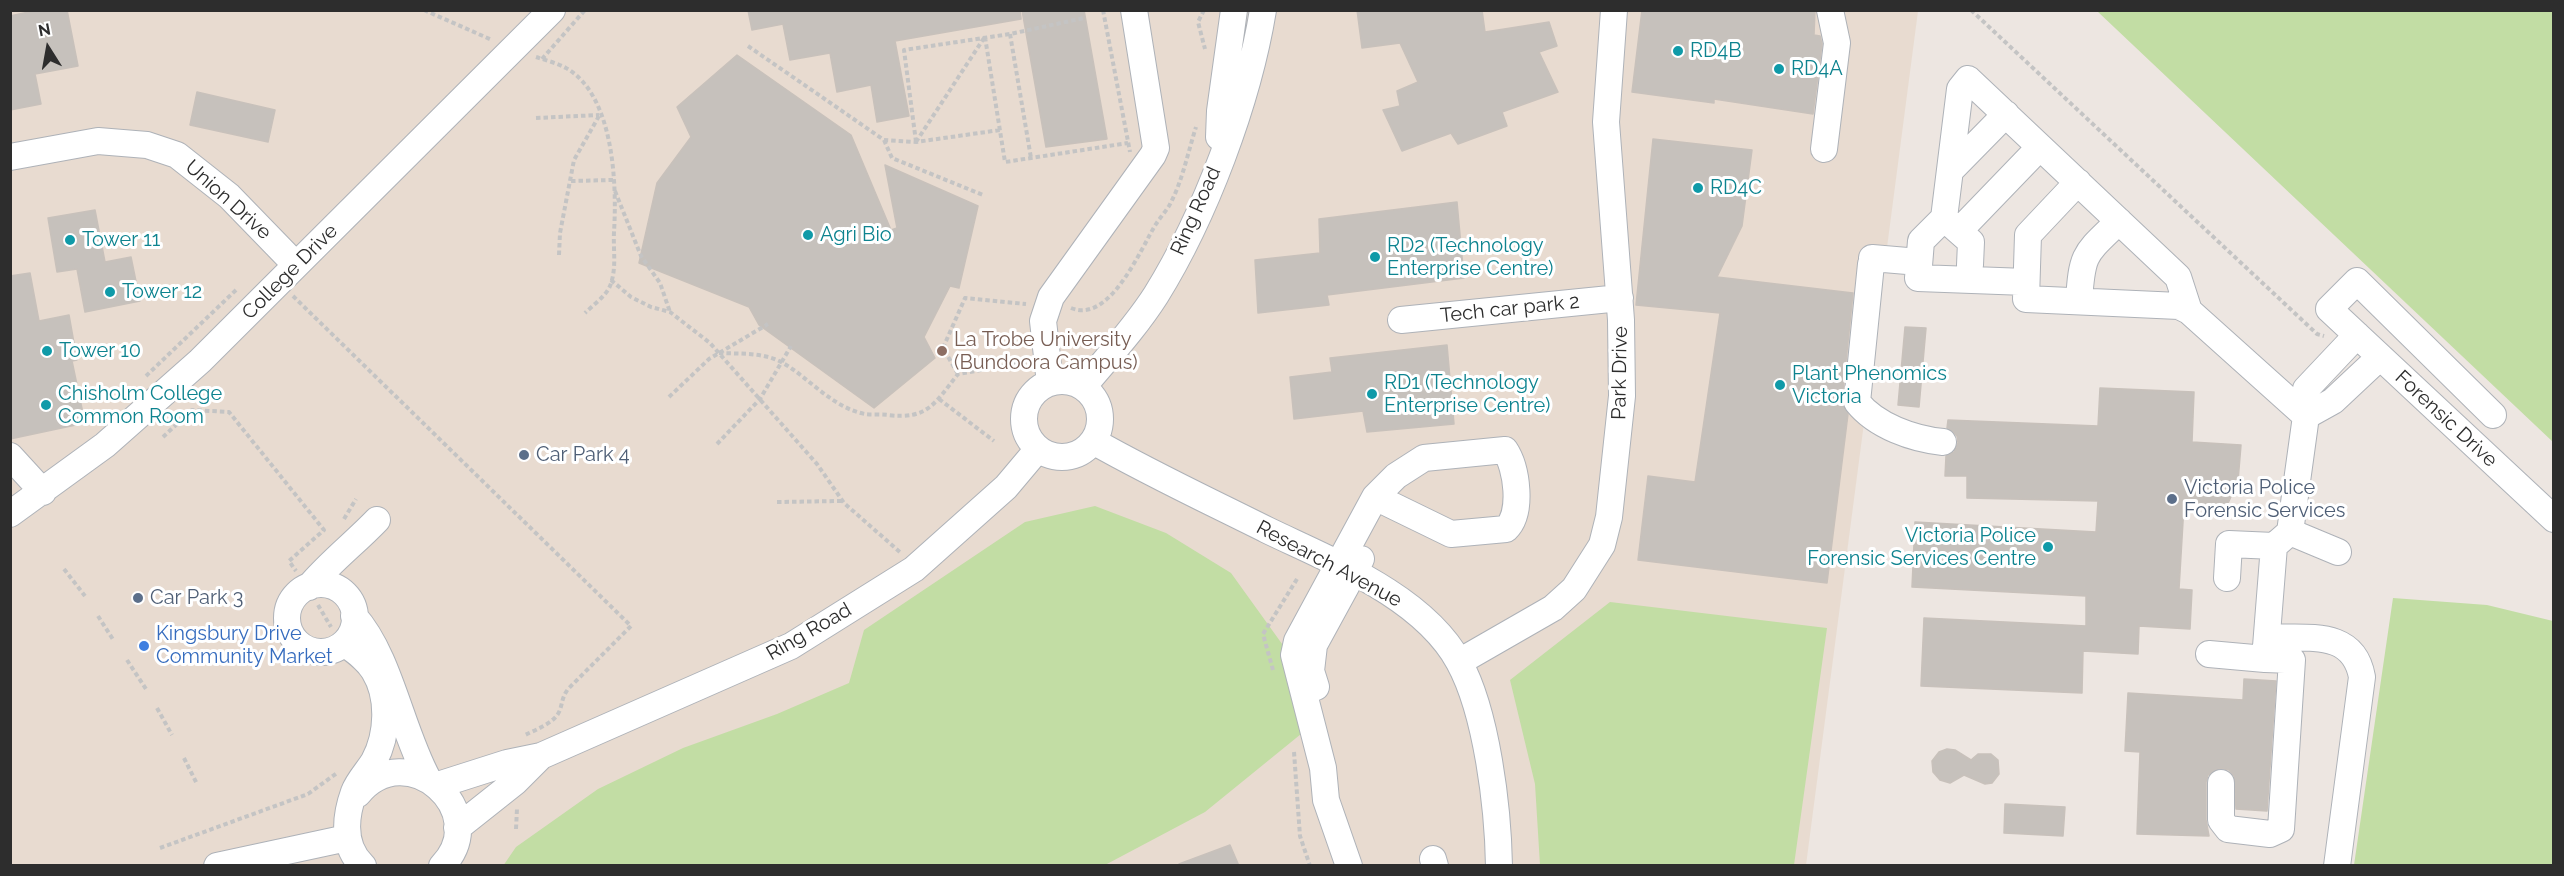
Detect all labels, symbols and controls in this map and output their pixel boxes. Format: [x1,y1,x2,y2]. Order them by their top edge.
north arrow [18,18,78,78]
text: N [37,19,52,40]
place label: RD4B [1690,39,1742,63]
marker: RD4B [1671,44,1685,58]
place label: RD4A [1791,57,1843,81]
marker: RD4A [1772,62,1786,76]
street label: Union Drive [180,155,276,245]
street label: Ring Road [1166,163,1226,259]
place label: RD4C [1710,176,1762,200]
marker: RD4C [1691,181,1705,195]
street label: College Drive [237,219,343,325]
place label: Agri Bio [820,223,892,247]
place label: Tower 11 [82,228,160,252]
marker: Agri Bio [801,228,815,242]
marker: Tower 11 [63,233,77,247]
place label: RD2 (Technology Enterprise Centre) [1387,234,1553,281]
marker: RD2 (Technology Enterprise Centre) [1368,250,1382,264]
place label: Tower 12 [122,280,202,304]
marker: Tower 12 [103,285,117,299]
street label: Tech car park 2 [1439,290,1581,328]
street label: Park Drive [1607,326,1633,420]
place label: La Trobe University (Bundoora Campus) [954,328,1138,375]
place label: Tower 10 [59,339,141,363]
marker: Tower 10 [40,344,54,358]
marker: La Trobe University (Bundoora Campus) [935,344,949,358]
place label: Plant Phenomics Victoria [1792,362,1947,409]
street label: Forensic Drive [2390,366,2502,472]
place label: RD1 (Technology Enterprise Centre) [1384,371,1550,418]
marker: Plant Phenomics Victoria [1773,378,1787,392]
place label: Chisholm College Common Room [58,382,222,429]
marker: RD1 (Technology Enterprise Centre) [1365,387,1379,401]
marker: Chisholm College Common Room [39,398,53,412]
place label: Car Park 4 [536,443,630,467]
marker: Car Park 4 [517,448,531,462]
place label: Victoria Police Forensic Services [2184,476,2345,523]
marker: Victoria Police Forensic Services [2165,492,2179,506]
street label: Research Avenue [1252,516,1406,612]
place label: Victoria Police Forensic Services Centre [1807,524,2036,571]
marker: Victoria Police Forensic Services Centre [2041,540,2055,554]
place label: Car Park 3 [150,586,243,610]
marker: Car Park 3 [131,591,145,605]
street label: Ring Road [762,598,856,666]
place label: Kingsbury Drive Community Market [156,622,333,669]
marker: Kingsbury Drive Community Market [137,639,151,653]

